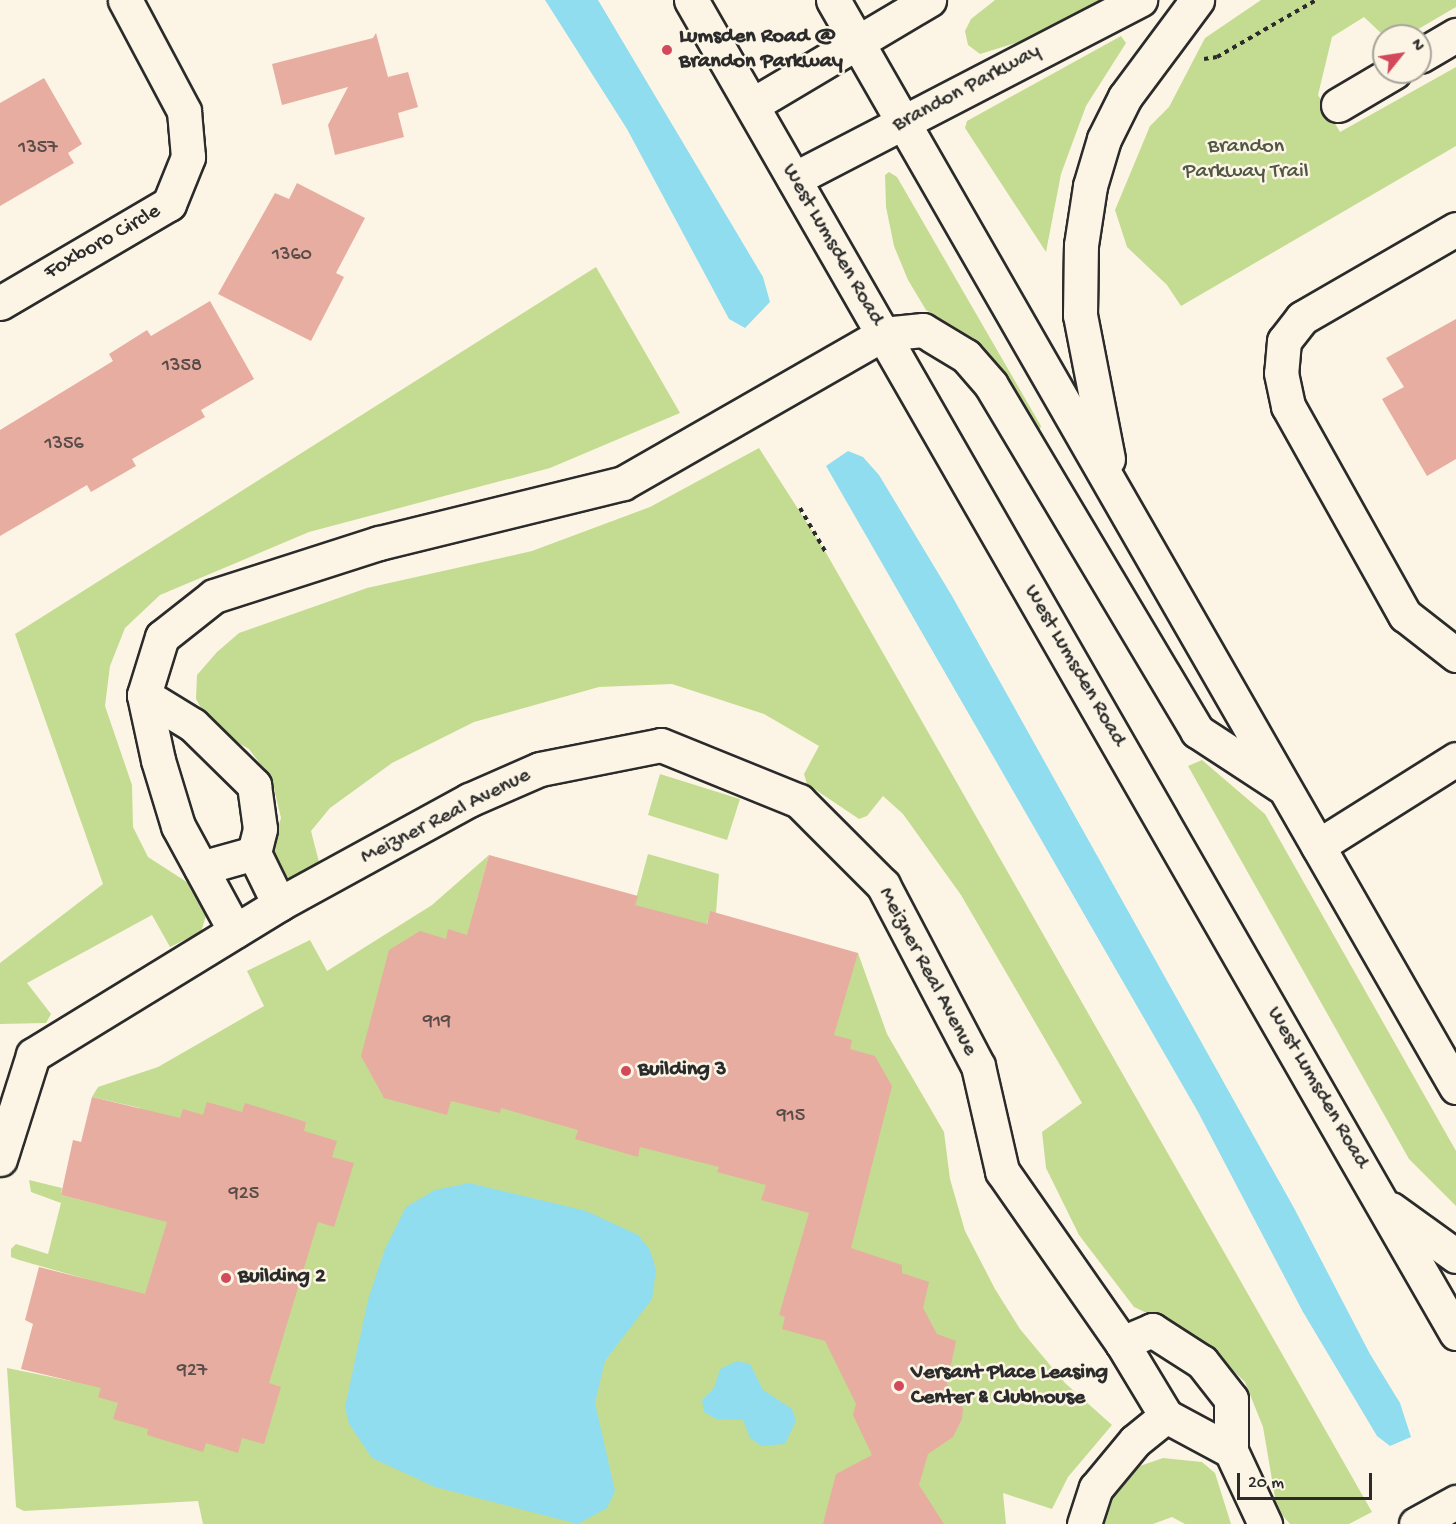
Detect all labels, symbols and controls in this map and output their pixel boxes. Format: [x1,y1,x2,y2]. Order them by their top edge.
place label: Lumsden Road @ Brandon Parkway [679,24,843,76]
north arrow [1372,24,1432,84]
text: N [1405,36,1427,55]
street label: Brandon Parkway [889,39,1045,139]
marker: Lumsden Road @ Brandon Parkway [660,43,674,57]
park label: Brandon Parkway Trail [1183,134,1309,186]
house number: 1357 [18,136,58,160]
street label: West Lumsden Road [775,159,889,331]
street label: Foxboro Circle [40,199,166,287]
house number: 1360 [272,243,312,267]
house number: 1358 [162,354,202,378]
house number: 1356 [44,432,84,456]
street label: West Lumsden Road [1017,580,1131,752]
street label: Meizner Real Avenue [357,763,535,871]
street label: Meizner Real Avenue [871,883,983,1061]
street label: West Lumsden Road [1260,1002,1374,1174]
house number: 919 [423,1010,451,1034]
place label: Building 3 [638,1058,726,1084]
marker: Building 3 [619,1064,633,1078]
house number: 915 [777,1104,805,1128]
house number: 925 [229,1182,259,1206]
place label: Building 2 [238,1265,326,1291]
marker: Building 2 [219,1271,233,1285]
house number: 927 [177,1359,207,1383]
place label: Versant Place Leasing Center & Clubhouse [911,1360,1108,1412]
marker: Versant Place Leasing Center & Clubhouse [892,1379,906,1393]
scale bar [1240,1461,1375,1499]
text: 20 m [1248,1473,1284,1494]

